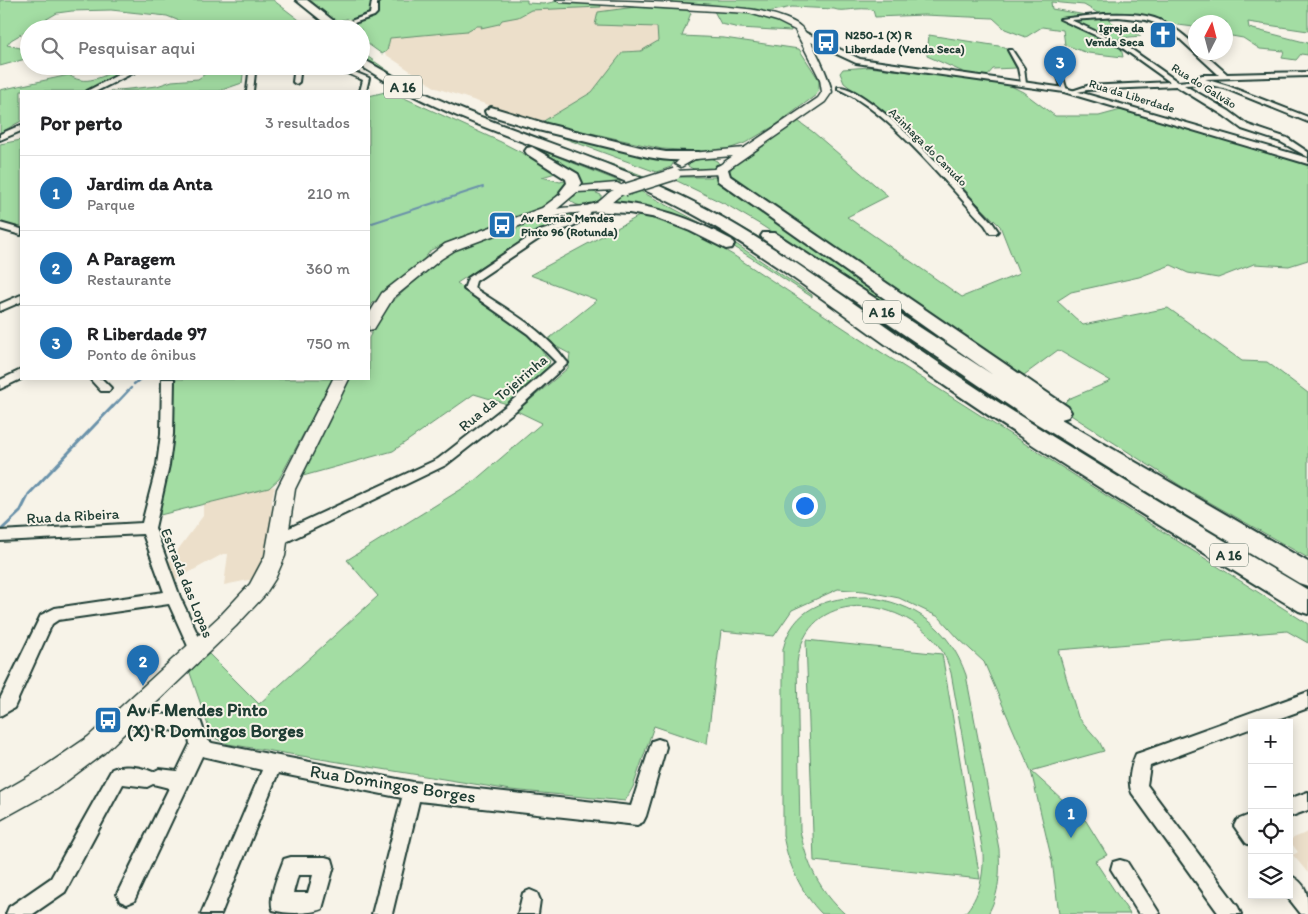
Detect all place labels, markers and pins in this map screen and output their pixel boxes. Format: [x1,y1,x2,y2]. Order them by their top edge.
church icon: Igreja da Venda Seca [1148,20,1178,50]
place label: Igreja da Venda Seca [1085,21,1145,49]
bus stop icon: N250-1 (X) R Liberdade (Venda Seca) [811,27,841,57]
place label: N250-1 (X) R Liberdade (Venda Seca) [845,28,965,57]
pin: 3 [1044,46,1076,87]
bus stop icon: Av Fernão Mendes Pinto 96 (Rotunda) [487,210,517,240]
place label: Av Fernão Mendes Pinto 96 (Rotunda) [520,211,618,240]
pin: 2 [127,645,159,686]
place label: Av F Mendes Pinto (X) R Domingos Borges [126,699,304,742]
bus stop icon: Av F Mendes Pinto (X) R Domingos Borges [93,705,123,735]
pin: 1 [1055,797,1087,838]

